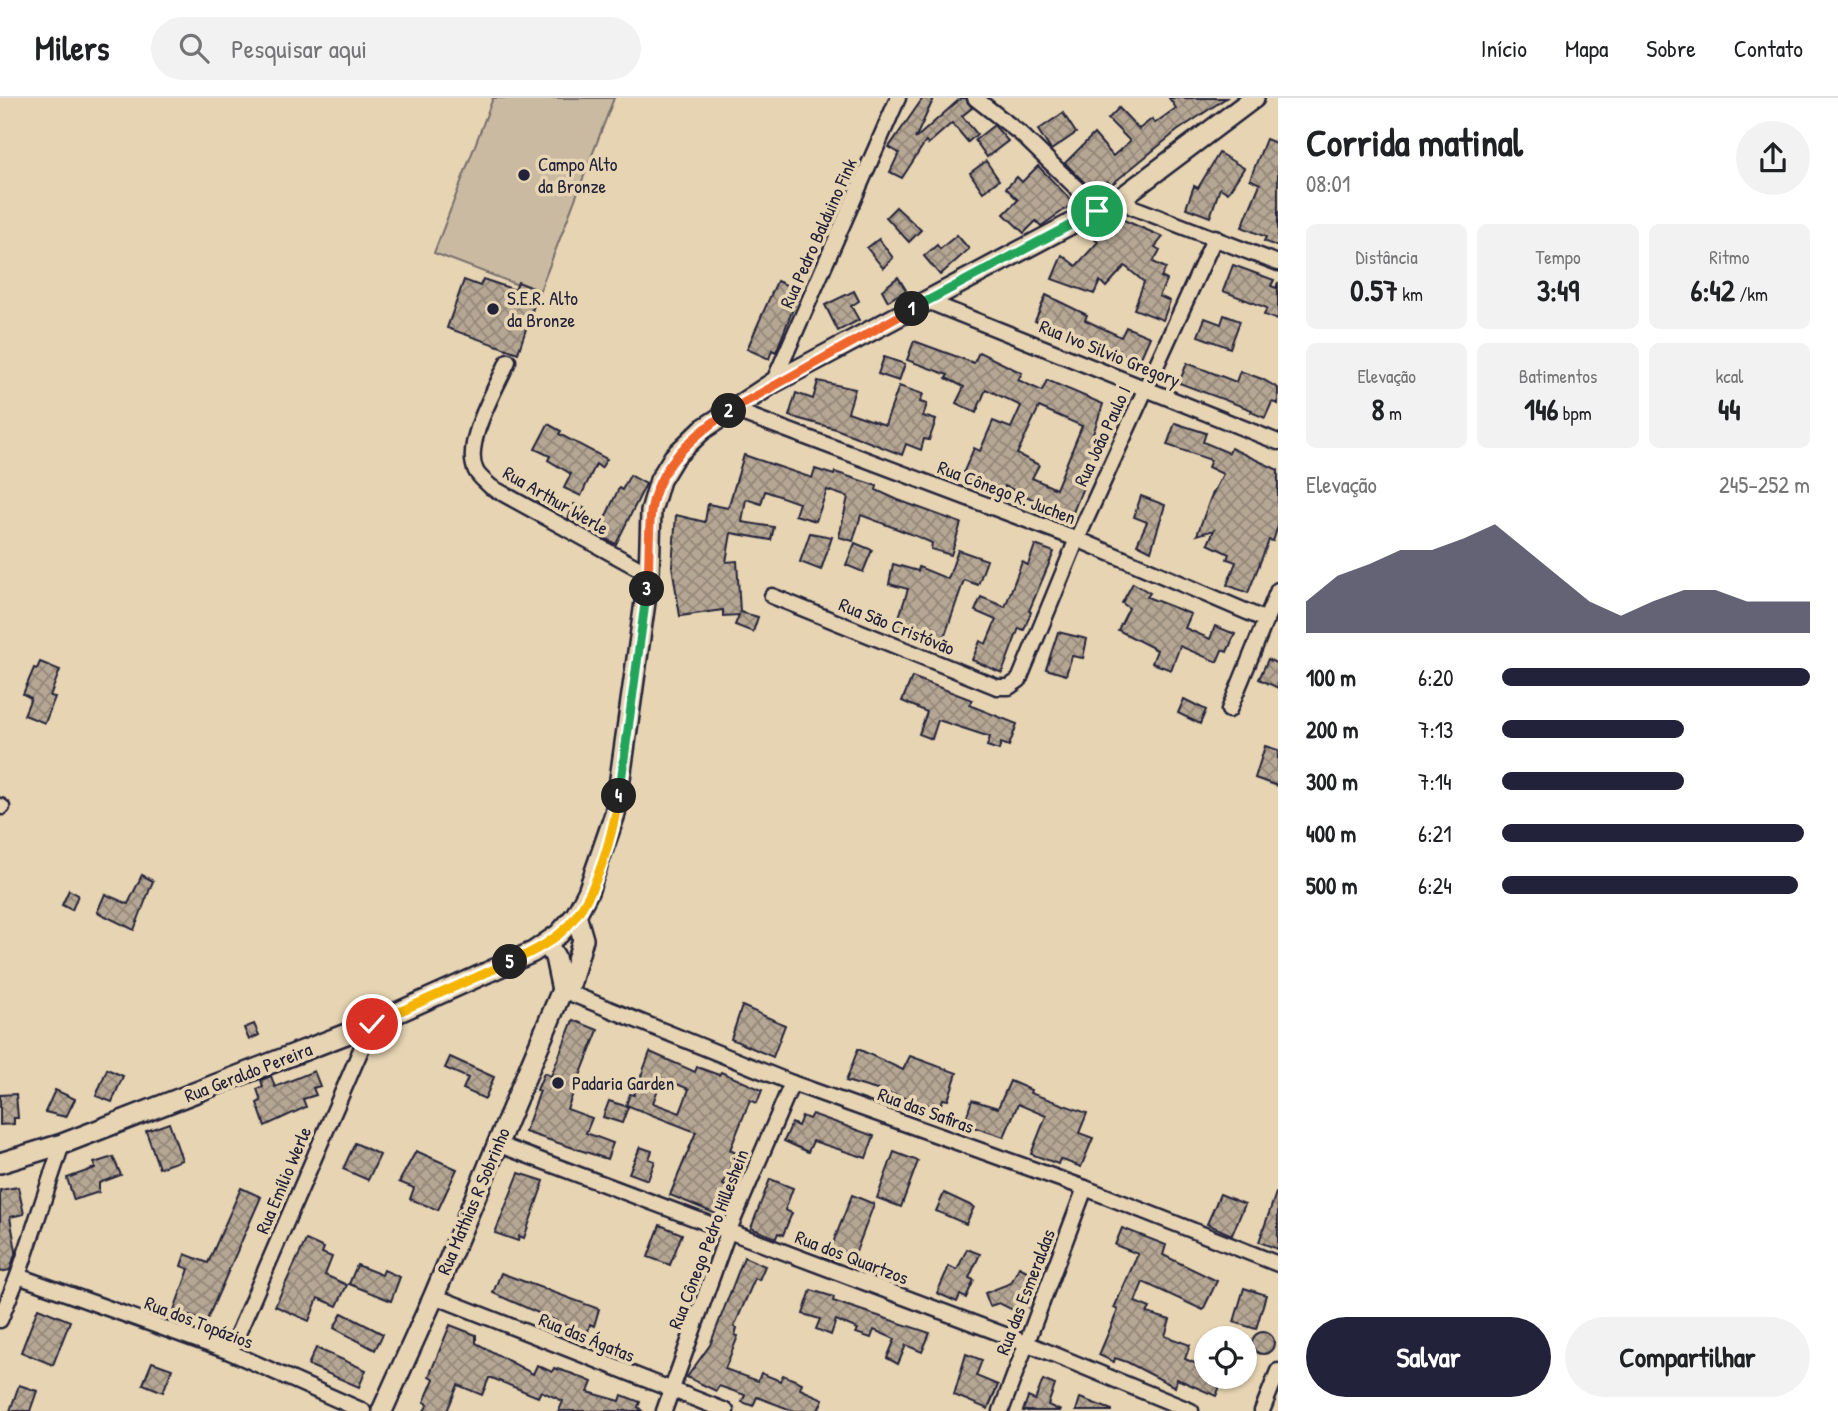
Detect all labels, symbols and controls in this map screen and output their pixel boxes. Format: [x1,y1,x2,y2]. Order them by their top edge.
search box [151,17,641,80]
text: Milers [35,26,109,70]
icon: search [175,29,213,67]
text: Pesquisar aqui [231,31,367,66]
text: Início [1481,32,1527,64]
text: Mapa [1565,32,1608,64]
text: Sobre [1646,32,1696,64]
text: Contato [1734,32,1803,64]
text: Corrida matinal [1306,116,1523,168]
button: share [1736,121,1810,195]
place label: Campo Alto da Bronze [538,151,618,199]
street label: Rua Pedro Balduino Fink [773,154,863,312]
marker: Campo Alto da Bronze [516,167,532,183]
text: 08:01 [1306,168,1350,199]
pin [1067,181,1127,241]
icon: arrive [1078,192,1116,230]
text: Distância [1356,244,1418,270]
text: Tempo [1535,244,1581,270]
text: Ritmo [1709,244,1749,270]
text: 0.57 [1350,270,1398,310]
text: 3:49 [1537,270,1579,310]
text: 6:42 [1691,270,1735,310]
text: km [1398,281,1423,307]
text: /km [1735,281,1768,307]
place label: S.E.R. Alto da Bronze [507,285,578,333]
pin: 1 [894,292,930,326]
text: 1 [908,295,915,321]
marker: S.E.R. Alto da Bronze [485,301,501,317]
street label: Rua Ivo Silvio Gregory [1036,313,1184,393]
text: Elevação [1357,363,1416,389]
text: Batimentos [1519,363,1597,389]
text: kcal [1715,363,1743,389]
street label: Rua João Paulo I [1067,382,1137,490]
text: 8 [1372,389,1385,429]
text: 146 [1524,389,1558,429]
text: 44 [1718,389,1741,429]
pin: 2 [712,394,746,428]
text: 2 [724,397,733,423]
text: m [1385,400,1402,426]
text: bpm [1558,400,1592,426]
street label: Rua Cônego R. Juchen [934,454,1080,530]
street label: Rua Arthur Werle [499,459,614,541]
text: Elevação [1306,469,1377,500]
text: 245–252 m [1719,469,1810,500]
pin: 3 [630,572,664,606]
text: 3 [642,575,651,601]
street label: Rua São Cristóvão [835,591,959,661]
text: 100 m [1306,662,1356,693]
text: 6:20 [1418,662,1454,693]
text: 200 m [1306,714,1358,745]
text: 7:13 [1418,714,1453,745]
text: 300 m [1306,766,1358,797]
text: 7:14 [1418,766,1452,797]
pin: 4 [602,778,636,814]
text: 4 [615,782,622,808]
text: 400 m [1306,818,1356,849]
text: 6:21 [1418,818,1452,849]
text: 500 m [1306,870,1357,901]
text: 6:24 [1418,870,1452,901]
pin: 5 [492,944,528,980]
text: 5 [505,948,514,974]
pin [342,994,402,1054]
icon: check [353,1005,391,1043]
street label: Rua Geraldo Pereira [181,1036,316,1108]
place label: Padaria Garden [572,1070,674,1096]
marker: Padaria Garden [550,1075,566,1091]
street label: Rua das Safiras [874,1081,978,1139]
street label: Rua Emílio Werle [249,1122,317,1238]
street label: Rua Mathias R Sobrinho [430,1123,516,1279]
street label: Rua Cônego Pedro Hilleshein [662,1145,754,1333]
street label: Rua dos Quartzos [792,1223,912,1291]
street label: Rua das Esmeraldas [989,1225,1061,1359]
street label: Rua dos Topázios [141,1289,257,1355]
street label: Rua das Ágatas [535,1306,639,1368]
button: Salvar [1306,1317,1551,1397]
button: Compartilhar [1565,1317,1810,1397]
map controls [1194,1326,1257,1389]
button: locate [1194,1326,1257,1389]

